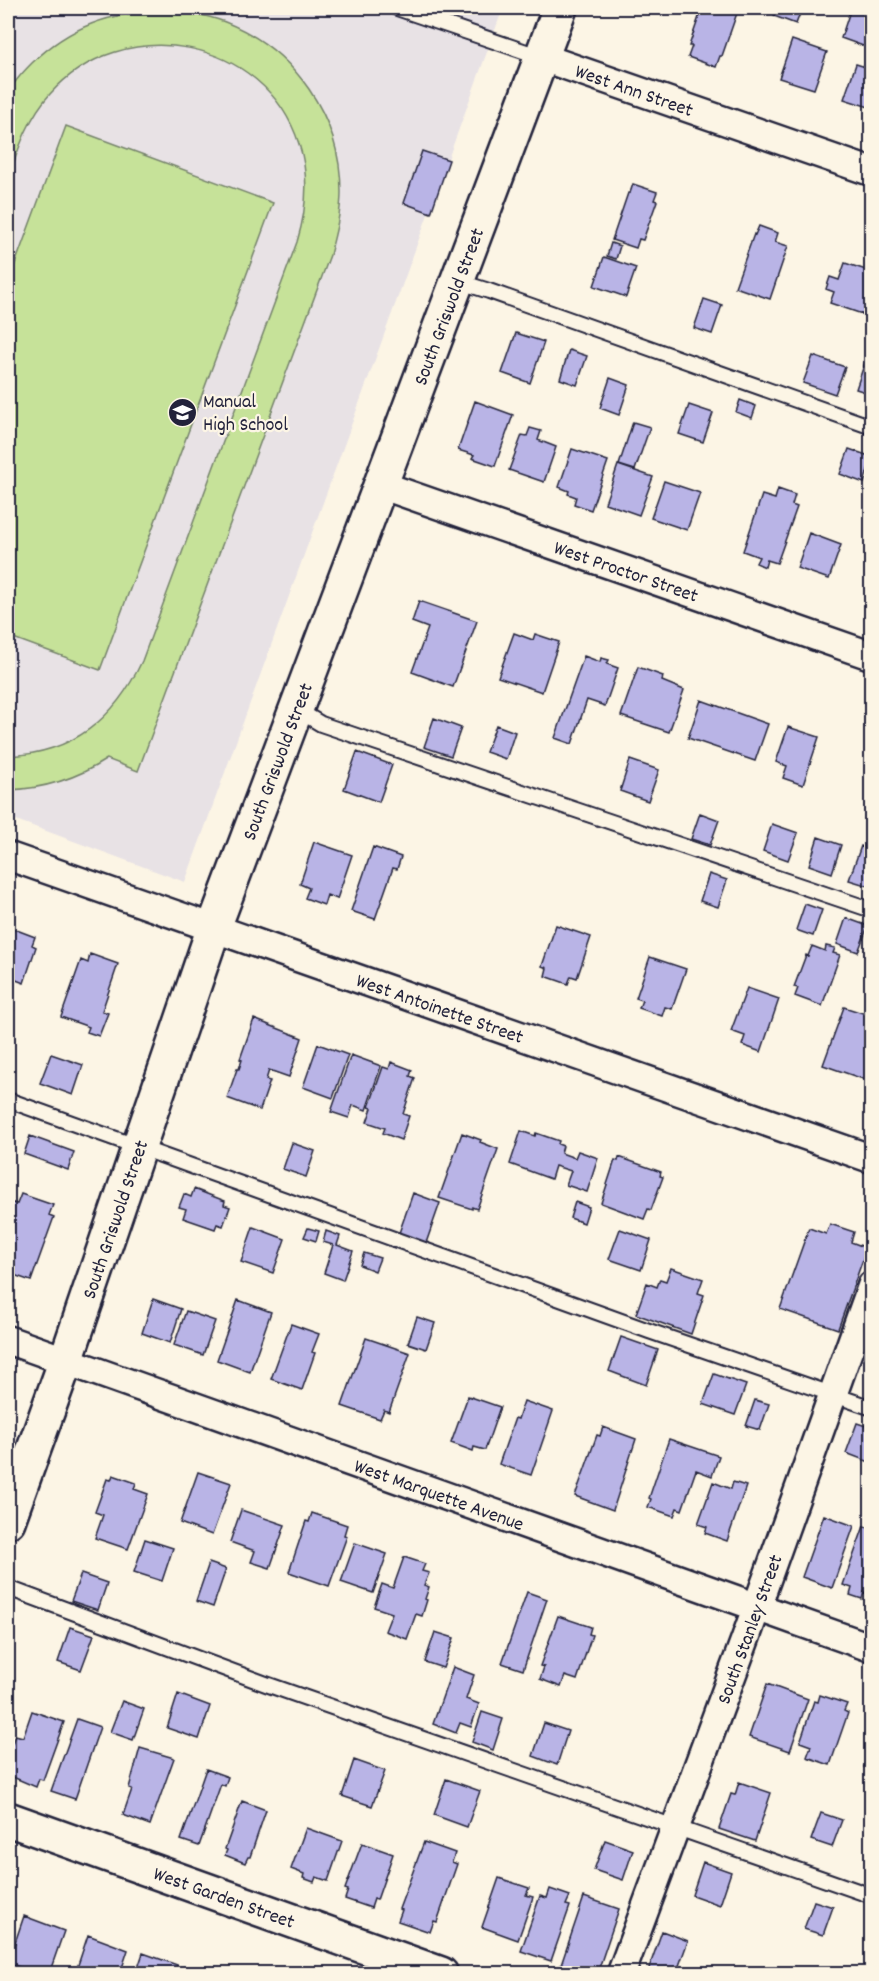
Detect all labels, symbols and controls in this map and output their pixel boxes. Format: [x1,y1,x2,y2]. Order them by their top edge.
street label: West Ann Street [571,59,696,126]
street label: South Griswold Street [408,225,493,390]
place label: Manual High School [203,389,288,440]
school or university icon: Manual High School [166,396,198,428]
street label: West Proctor Street [550,535,702,611]
street label: South Griswold Street [237,679,322,845]
street label: West Antoinette Street [352,968,527,1053]
street label: South Griswold Street [77,1137,157,1303]
street label: West Marquette Avenue [350,1453,527,1540]
street label: South Stanley Street [711,1551,791,1709]
street label: West Garden Street [149,1861,298,1938]

